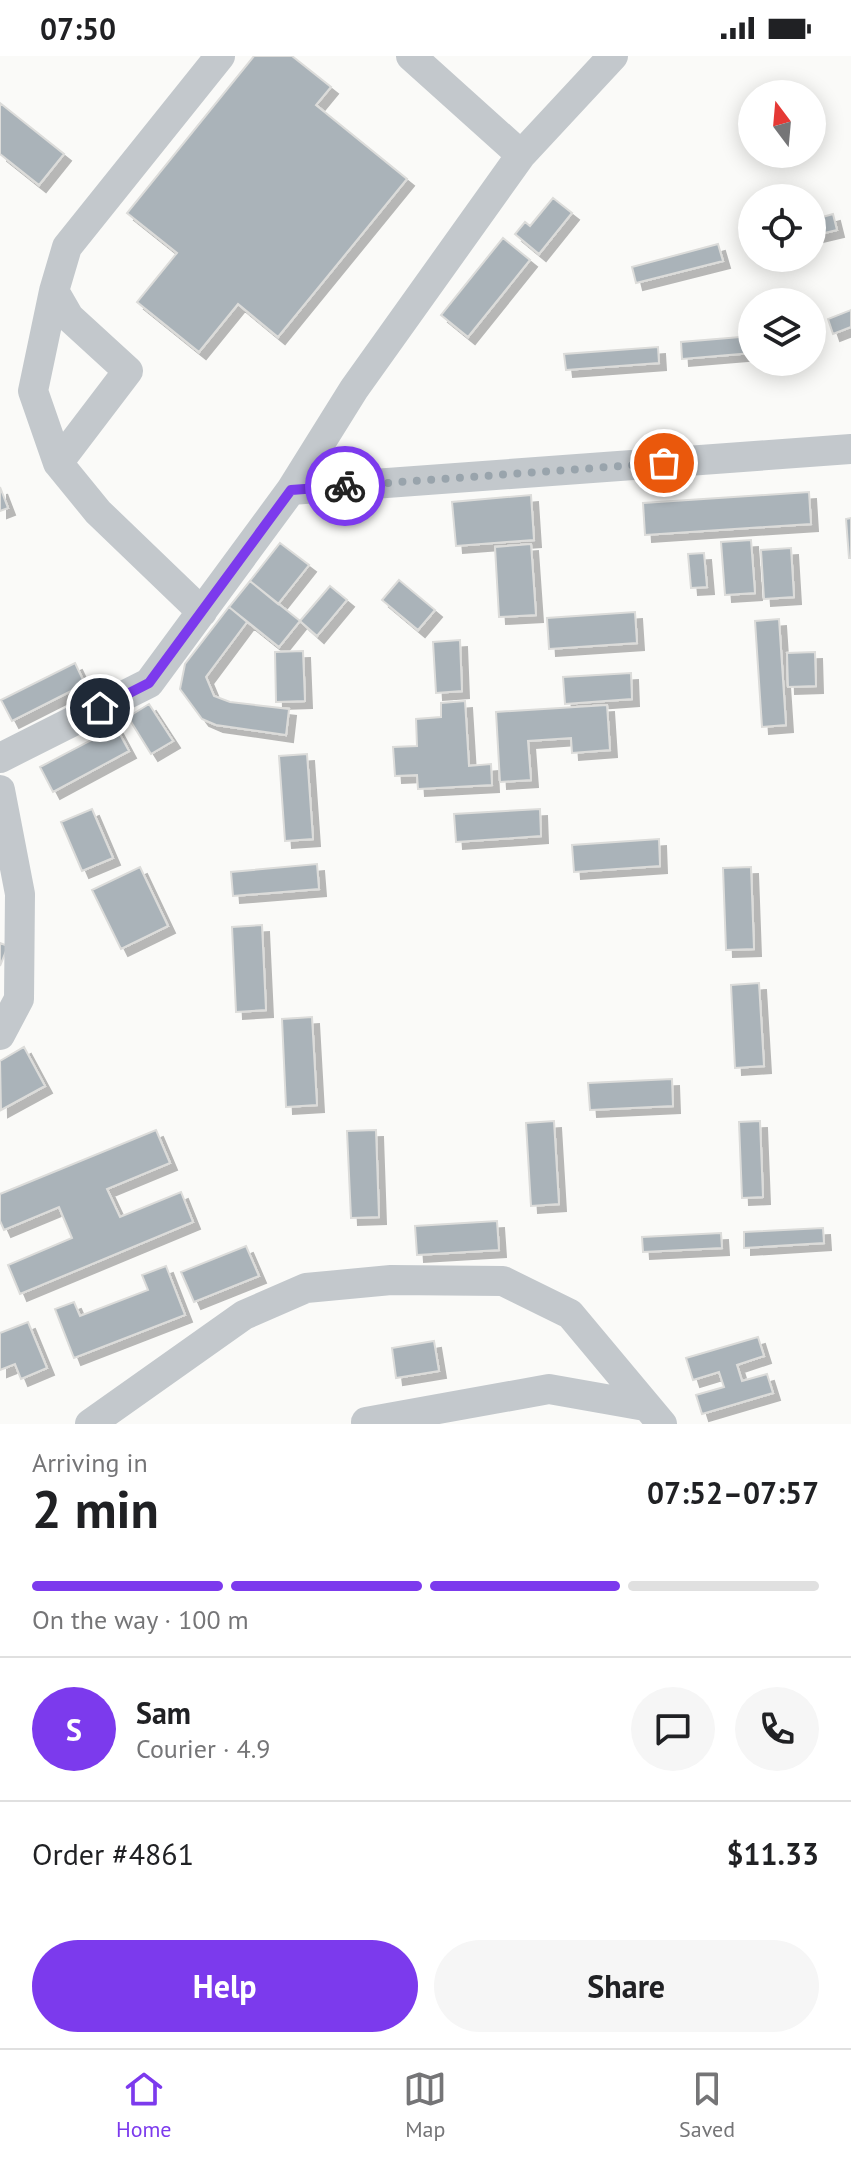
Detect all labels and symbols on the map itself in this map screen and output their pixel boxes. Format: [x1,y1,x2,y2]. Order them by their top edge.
north arrow [738,80,826,168]
pin [630,429,698,497]
courier [305,446,385,526]
pin [66,674,134,742]

